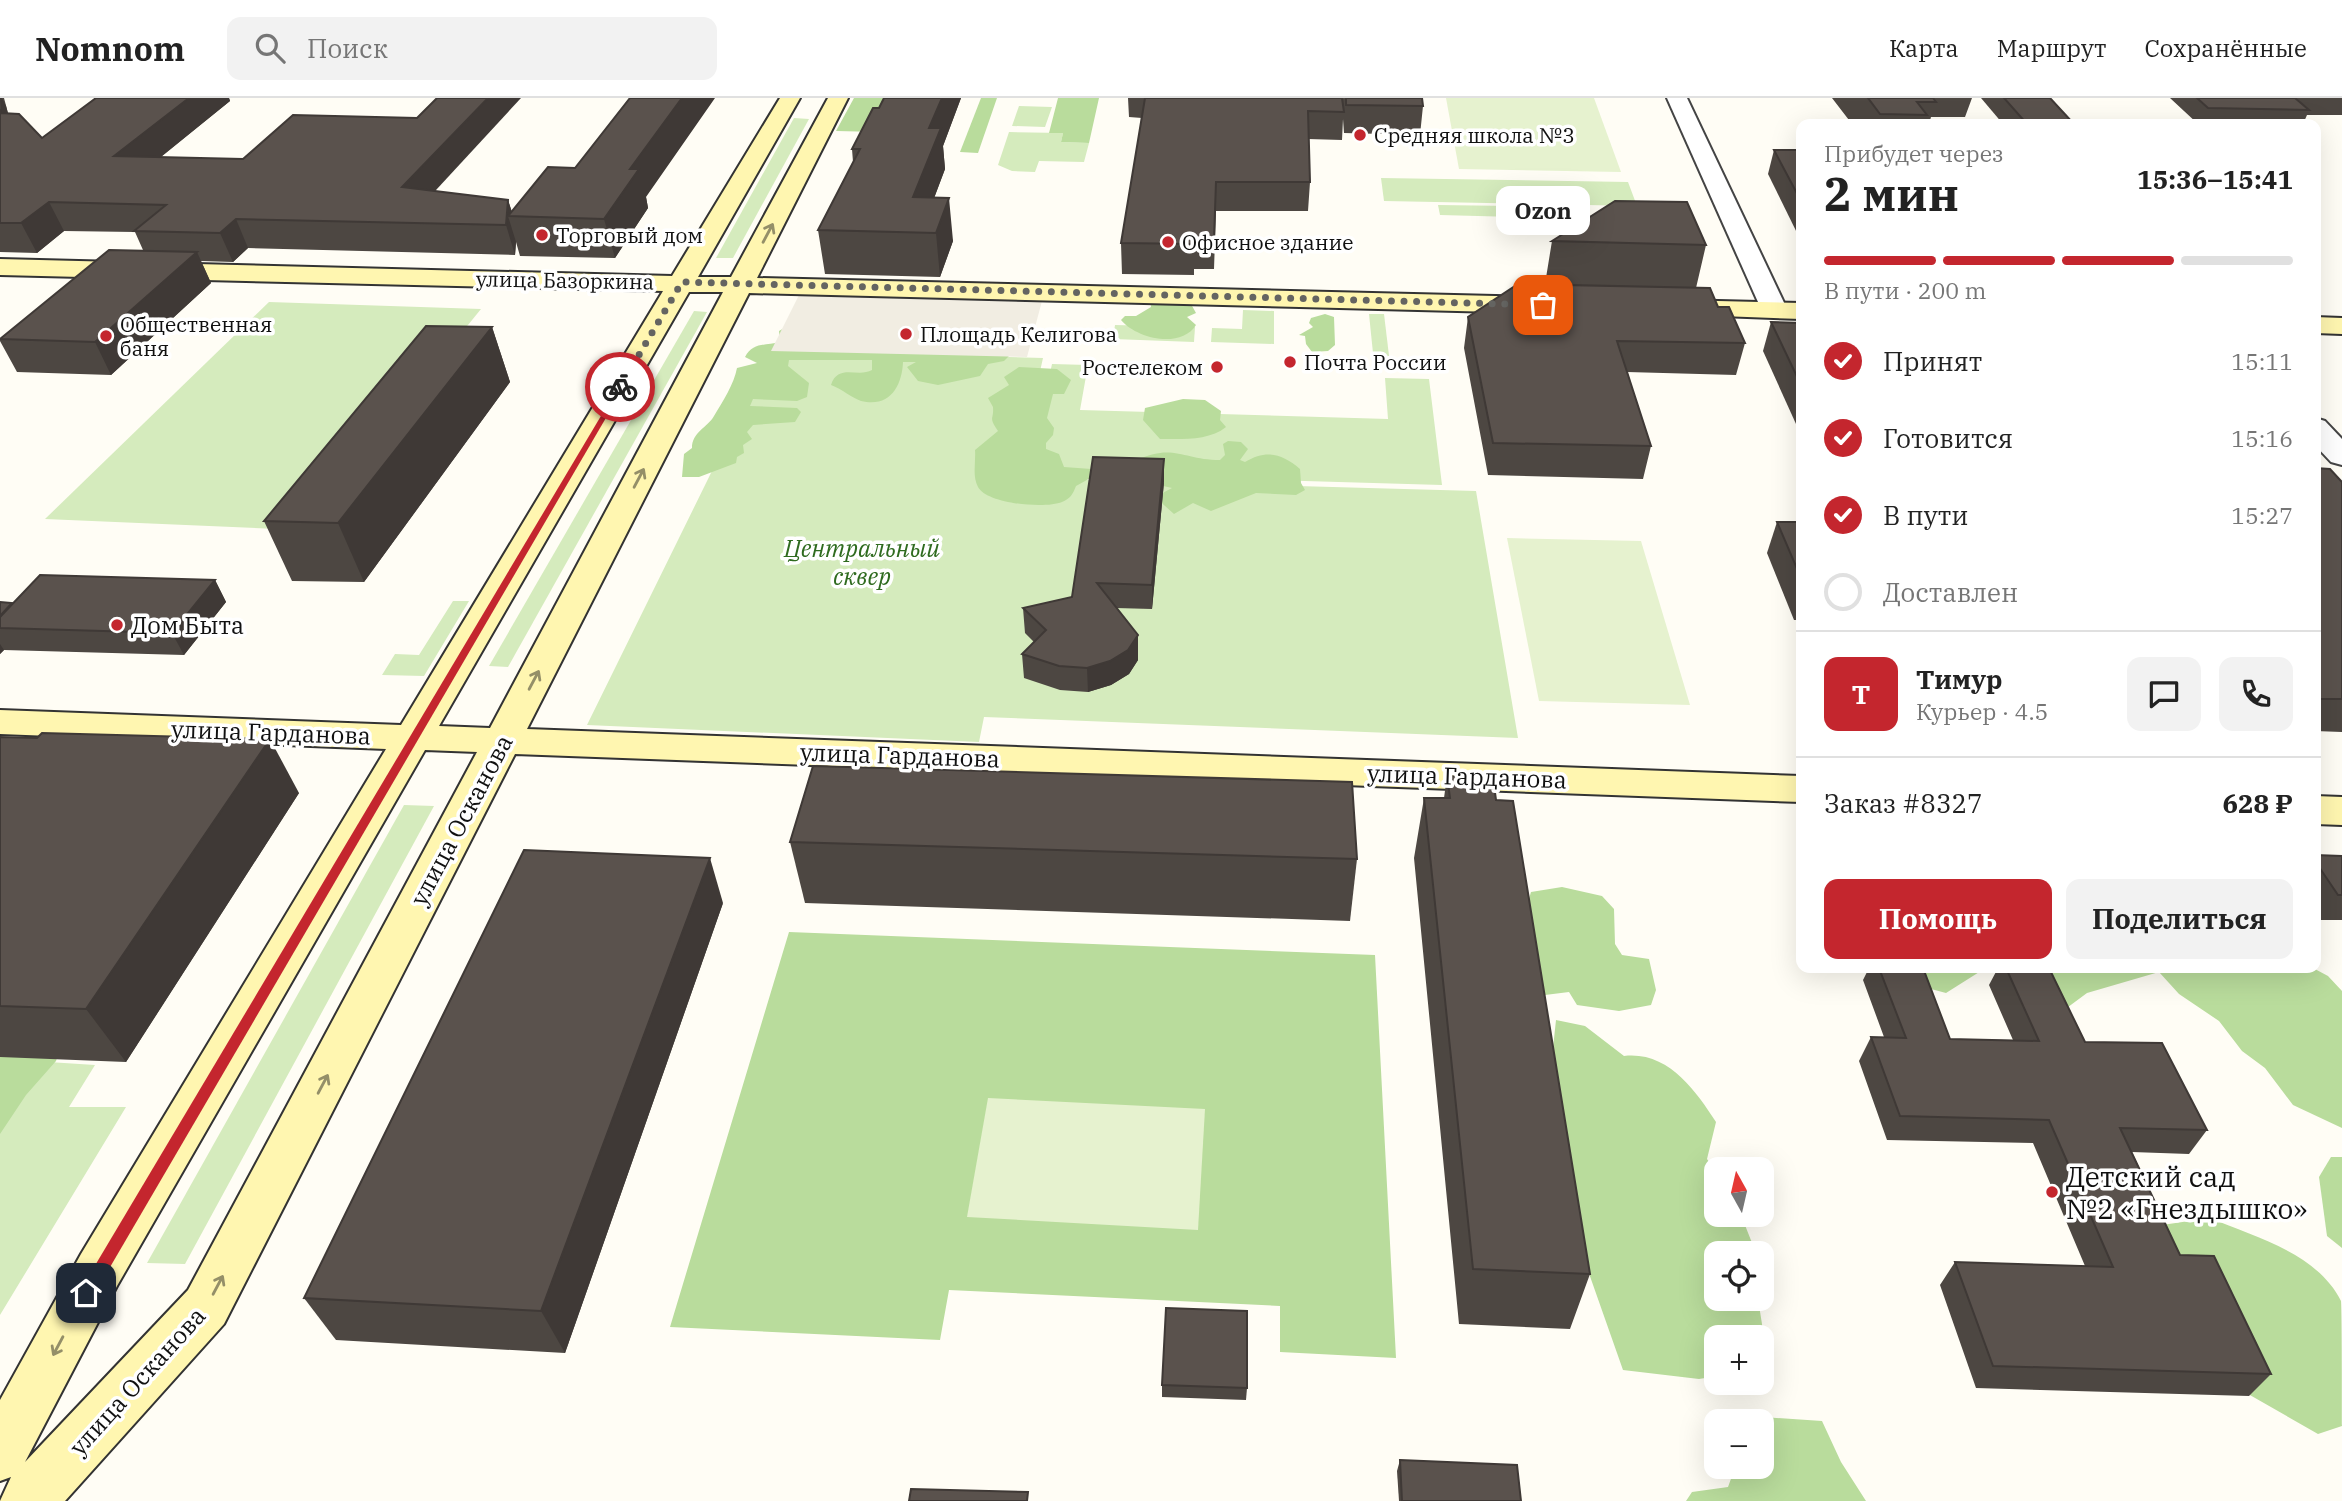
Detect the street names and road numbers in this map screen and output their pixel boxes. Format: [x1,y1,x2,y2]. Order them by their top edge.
street label: улица Базоркина [476,264,654,296]
street label: улица Гарданова [170,713,372,751]
street label: улица Осканова [402,729,520,911]
street label: улица Гарданова [799,736,1001,774]
street label: улица Гарданова [1366,757,1568,795]
street label: улица Осканова [62,1300,212,1462]

